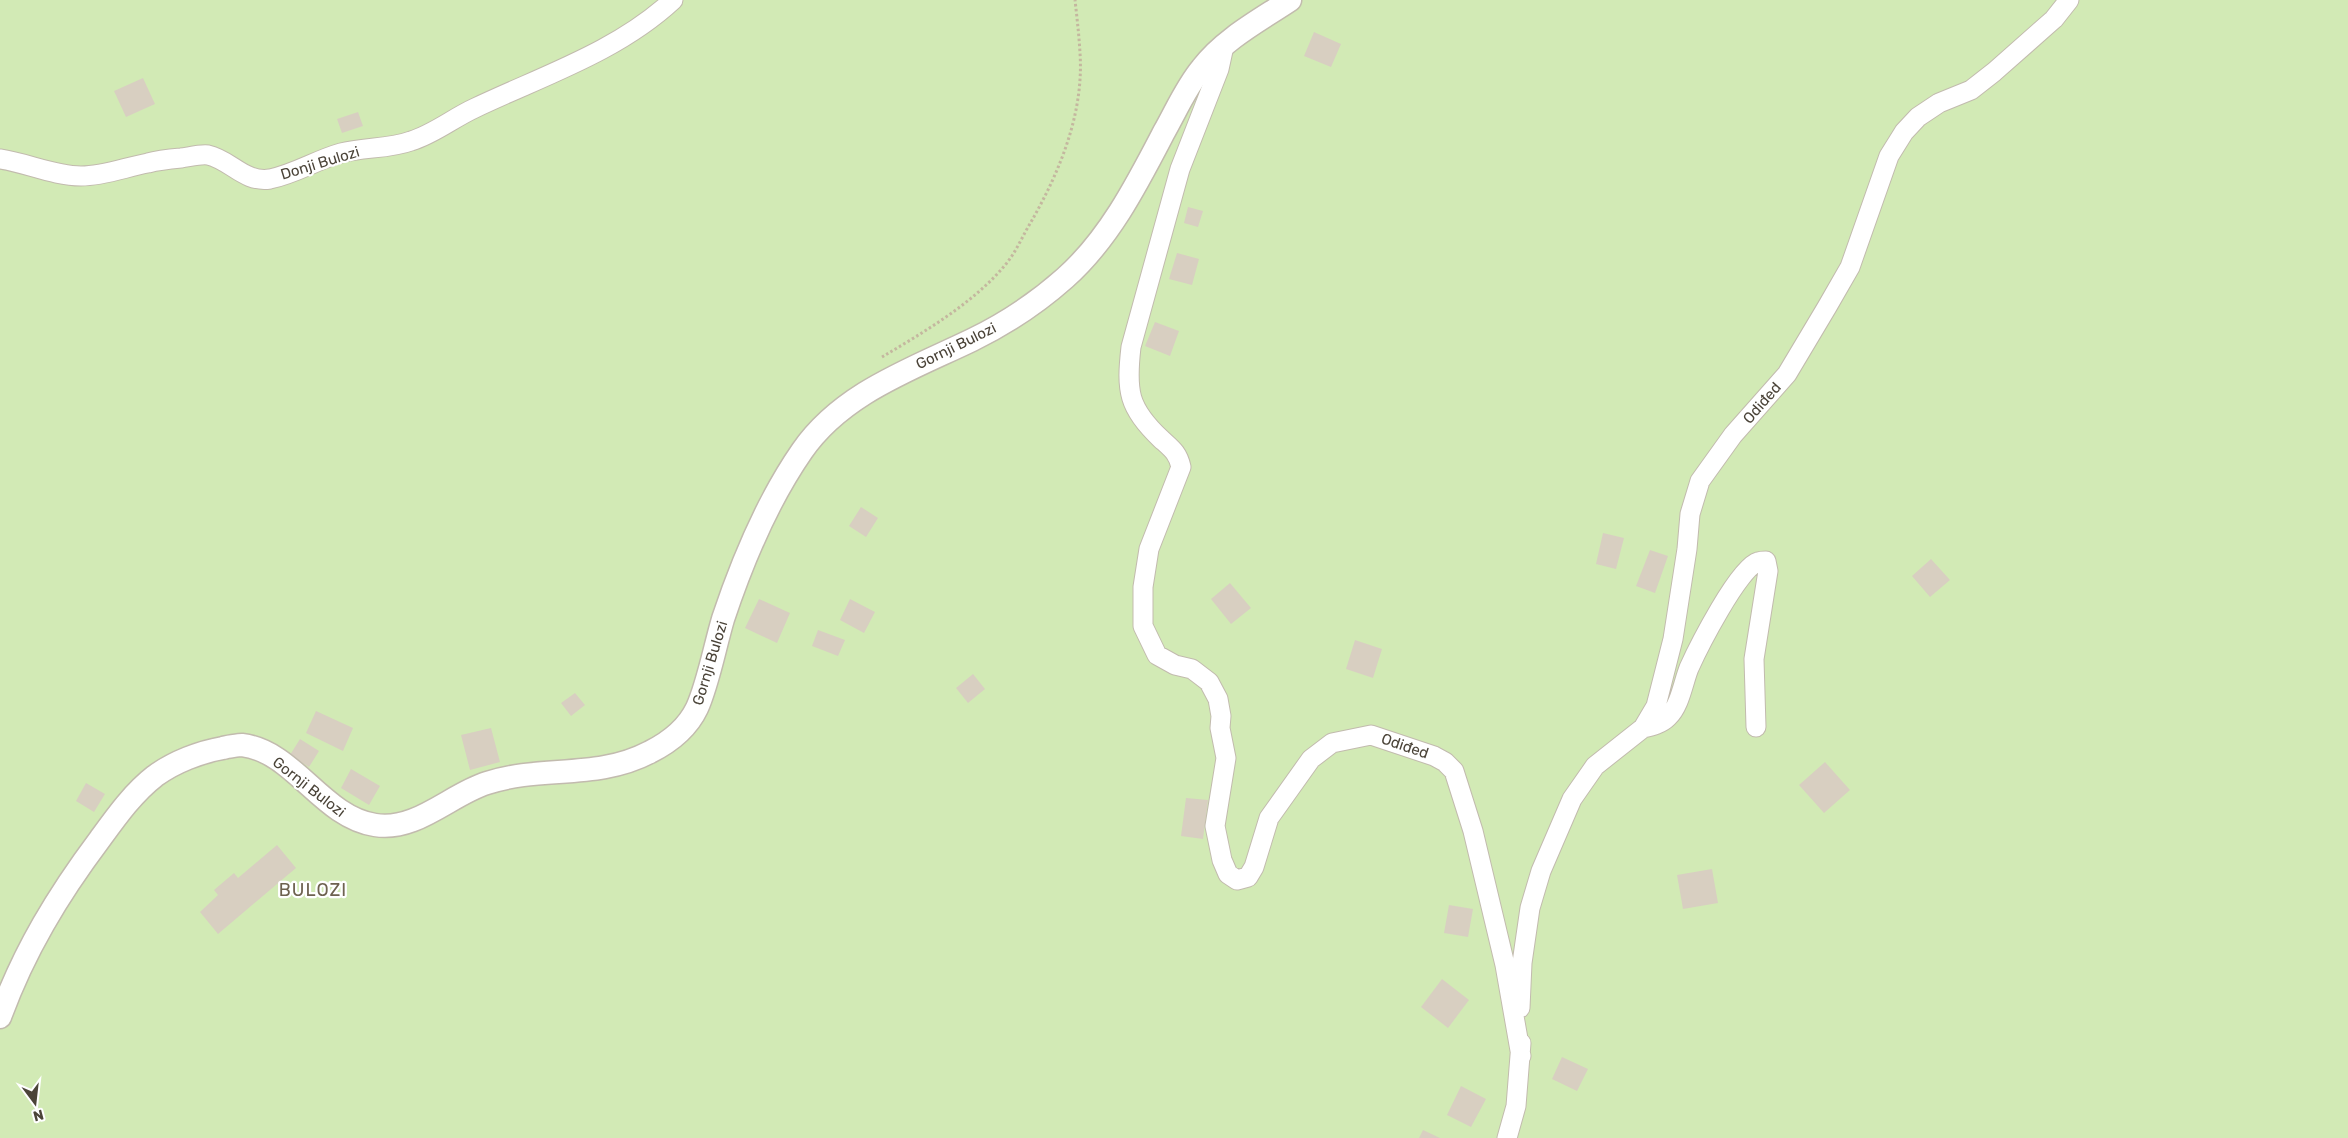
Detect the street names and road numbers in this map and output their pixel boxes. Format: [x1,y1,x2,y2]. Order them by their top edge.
street label: Donji Bulozi [278,142,362,184]
street label: Gornji Bulozi [913,319,999,373]
street label: Odiđed [1739,379,1785,427]
street label: Gornji Bulozi [689,619,731,707]
street label: Odiđed [1379,730,1431,762]
street label: Gornji Bulozi [269,753,349,821]

